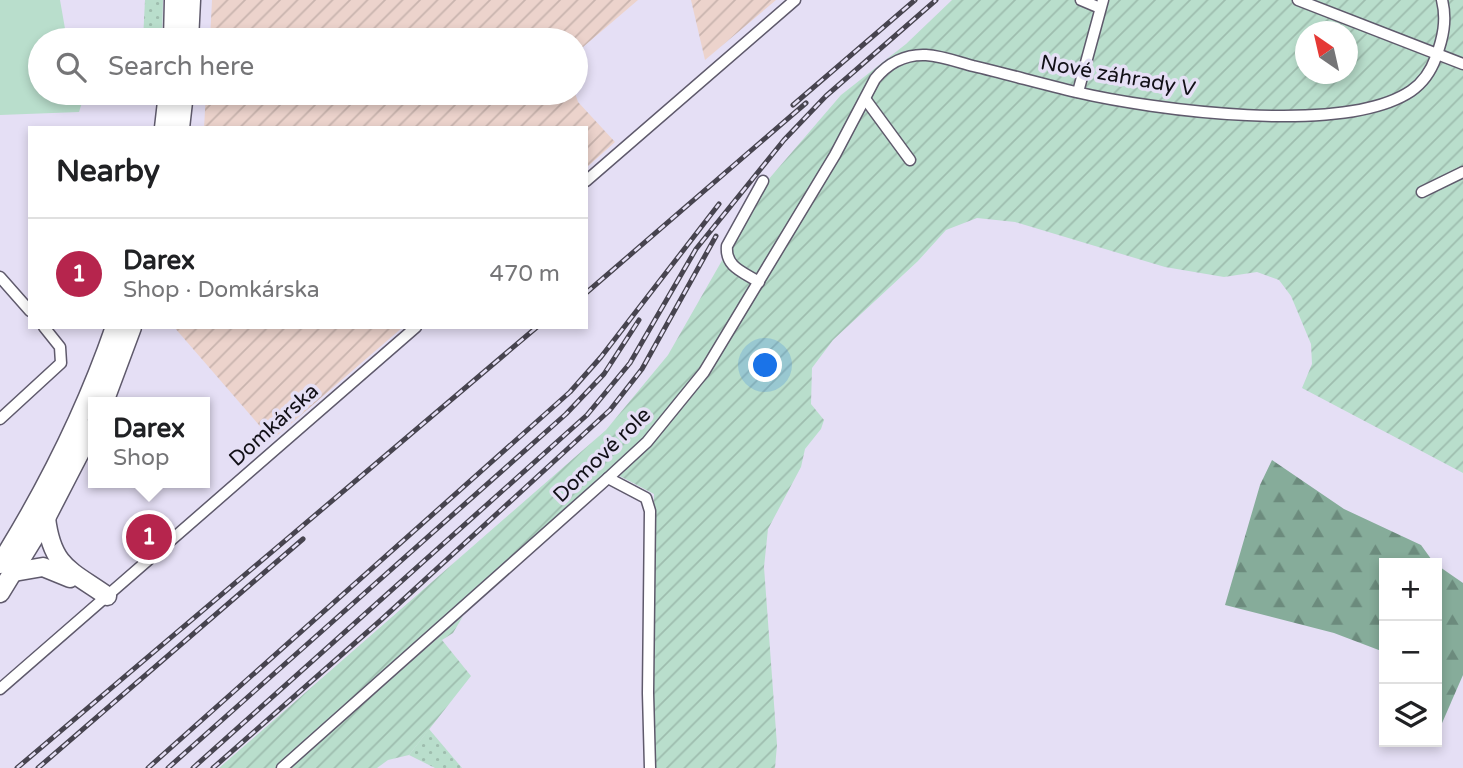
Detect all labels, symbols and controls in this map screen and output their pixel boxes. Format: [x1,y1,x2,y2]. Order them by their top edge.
north arrow [1295,21,1358,84]
search box [28,28,588,105]
icon: search [52,48,90,86]
street label: Nové záhrady V [1039,50,1198,102]
text: Search here [108,51,254,82]
text: Nearby [56,153,160,190]
text: Darex [123,245,195,276]
text: 1 [72,260,86,288]
text: 470 m [490,260,560,288]
text: Shop · Domkárska [123,276,320,304]
your location [748,348,782,382]
street label: Domkárska [224,378,324,472]
popup [88,397,210,488]
street label: Domové role [548,402,656,508]
text: Darex [113,413,185,444]
text: Shop [113,444,169,472]
pin: 1 [126,511,172,563]
map controls [1379,558,1442,747]
button: + [1379,558,1442,621]
button: − [1379,621,1442,684]
button: layers [1379,684,1442,747]

